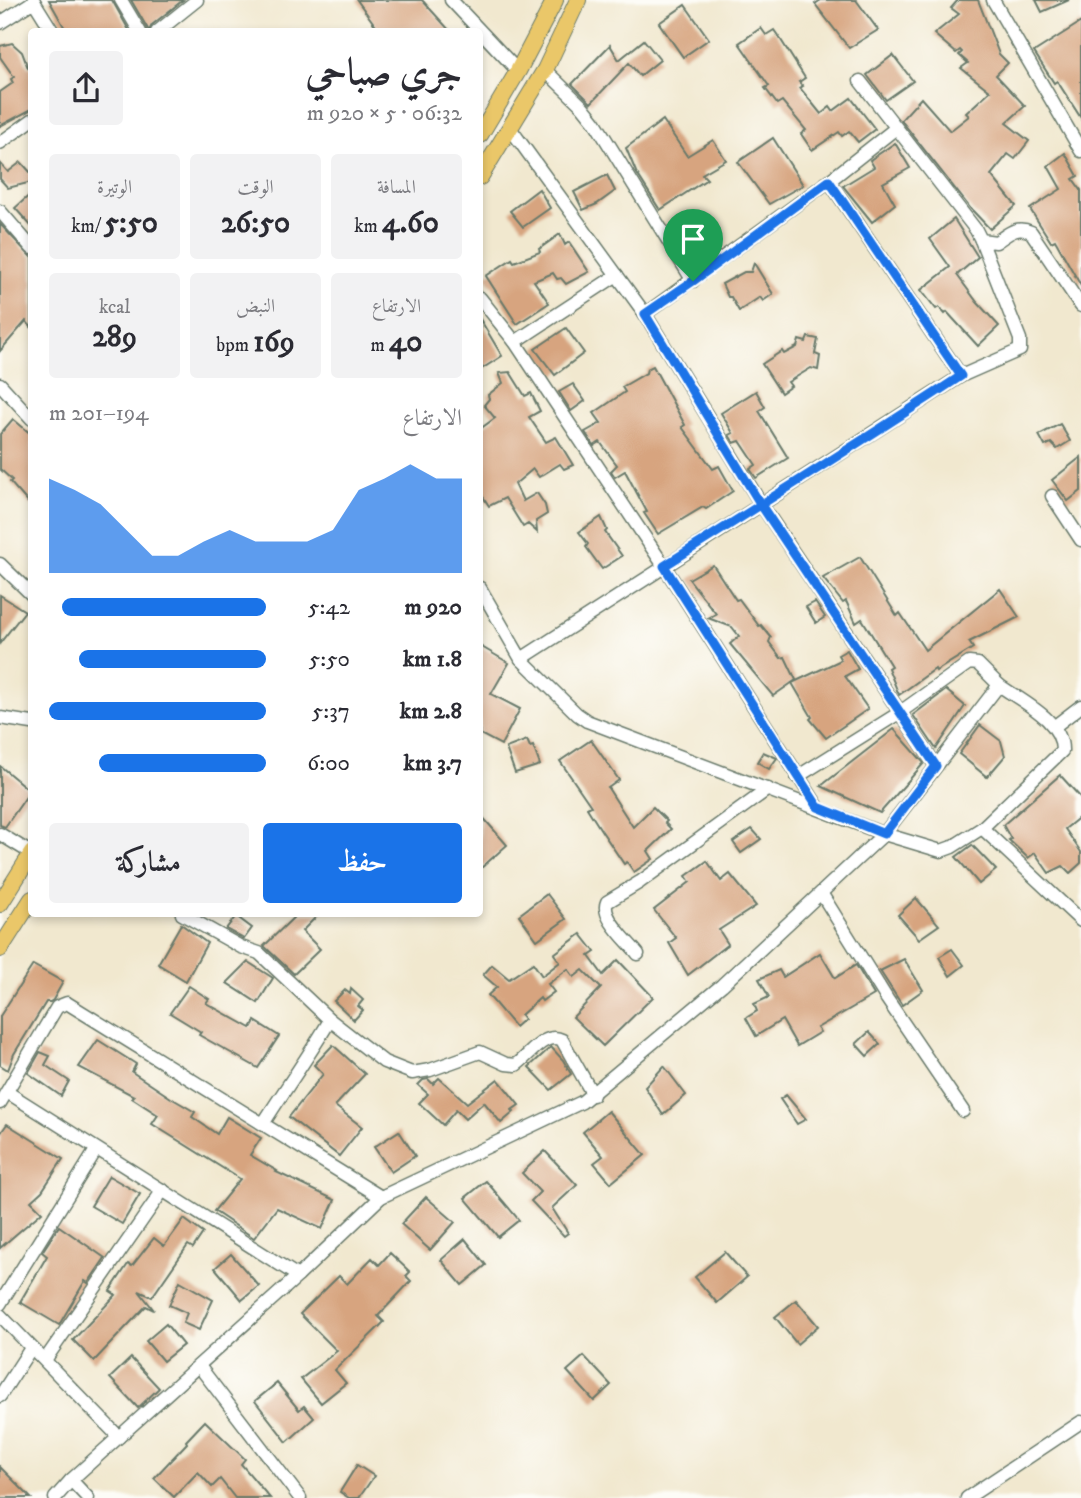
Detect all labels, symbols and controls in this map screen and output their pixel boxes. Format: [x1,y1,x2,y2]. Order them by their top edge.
text: جري صباحي [305,49,462,97]
button: share [49,51,123,125]
text: 06:32 · 5 × 920 m [307,99,462,128]
text: الوتيرة [97,176,132,199]
text: الوقت [237,176,274,199]
text: المسافة [377,176,416,199]
text: 5:50 [104,205,158,242]
text: 26:50 [221,205,290,242]
text: 4.60 [382,205,439,242]
pin [663,209,723,281]
text: /km [71,215,104,238]
text: km [354,215,382,238]
icon: arrive [674,220,712,258]
text: النبض [236,295,275,318]
text: الارتفاع [372,295,421,318]
text: kcal [99,296,130,319]
text: 289 [92,319,137,356]
text: 169 [253,324,295,361]
text: 40 [389,324,422,361]
text: bpm [216,334,253,357]
text: m [371,334,389,357]
text: 194–201 m [49,399,148,428]
text: الارتفاع [402,404,462,433]
text: 5:42 [308,593,350,622]
text: 920 m [405,593,462,622]
text: 5:50 [309,645,350,674]
text: 1.8 km [403,645,462,674]
text: 5:37 [312,697,350,726]
text: 2.8 km [400,697,462,726]
text: 6:00 [307,749,350,778]
text: 3.7 km [404,749,462,778]
button: مشاركة [49,823,249,903]
button: حفظ [263,823,462,903]

